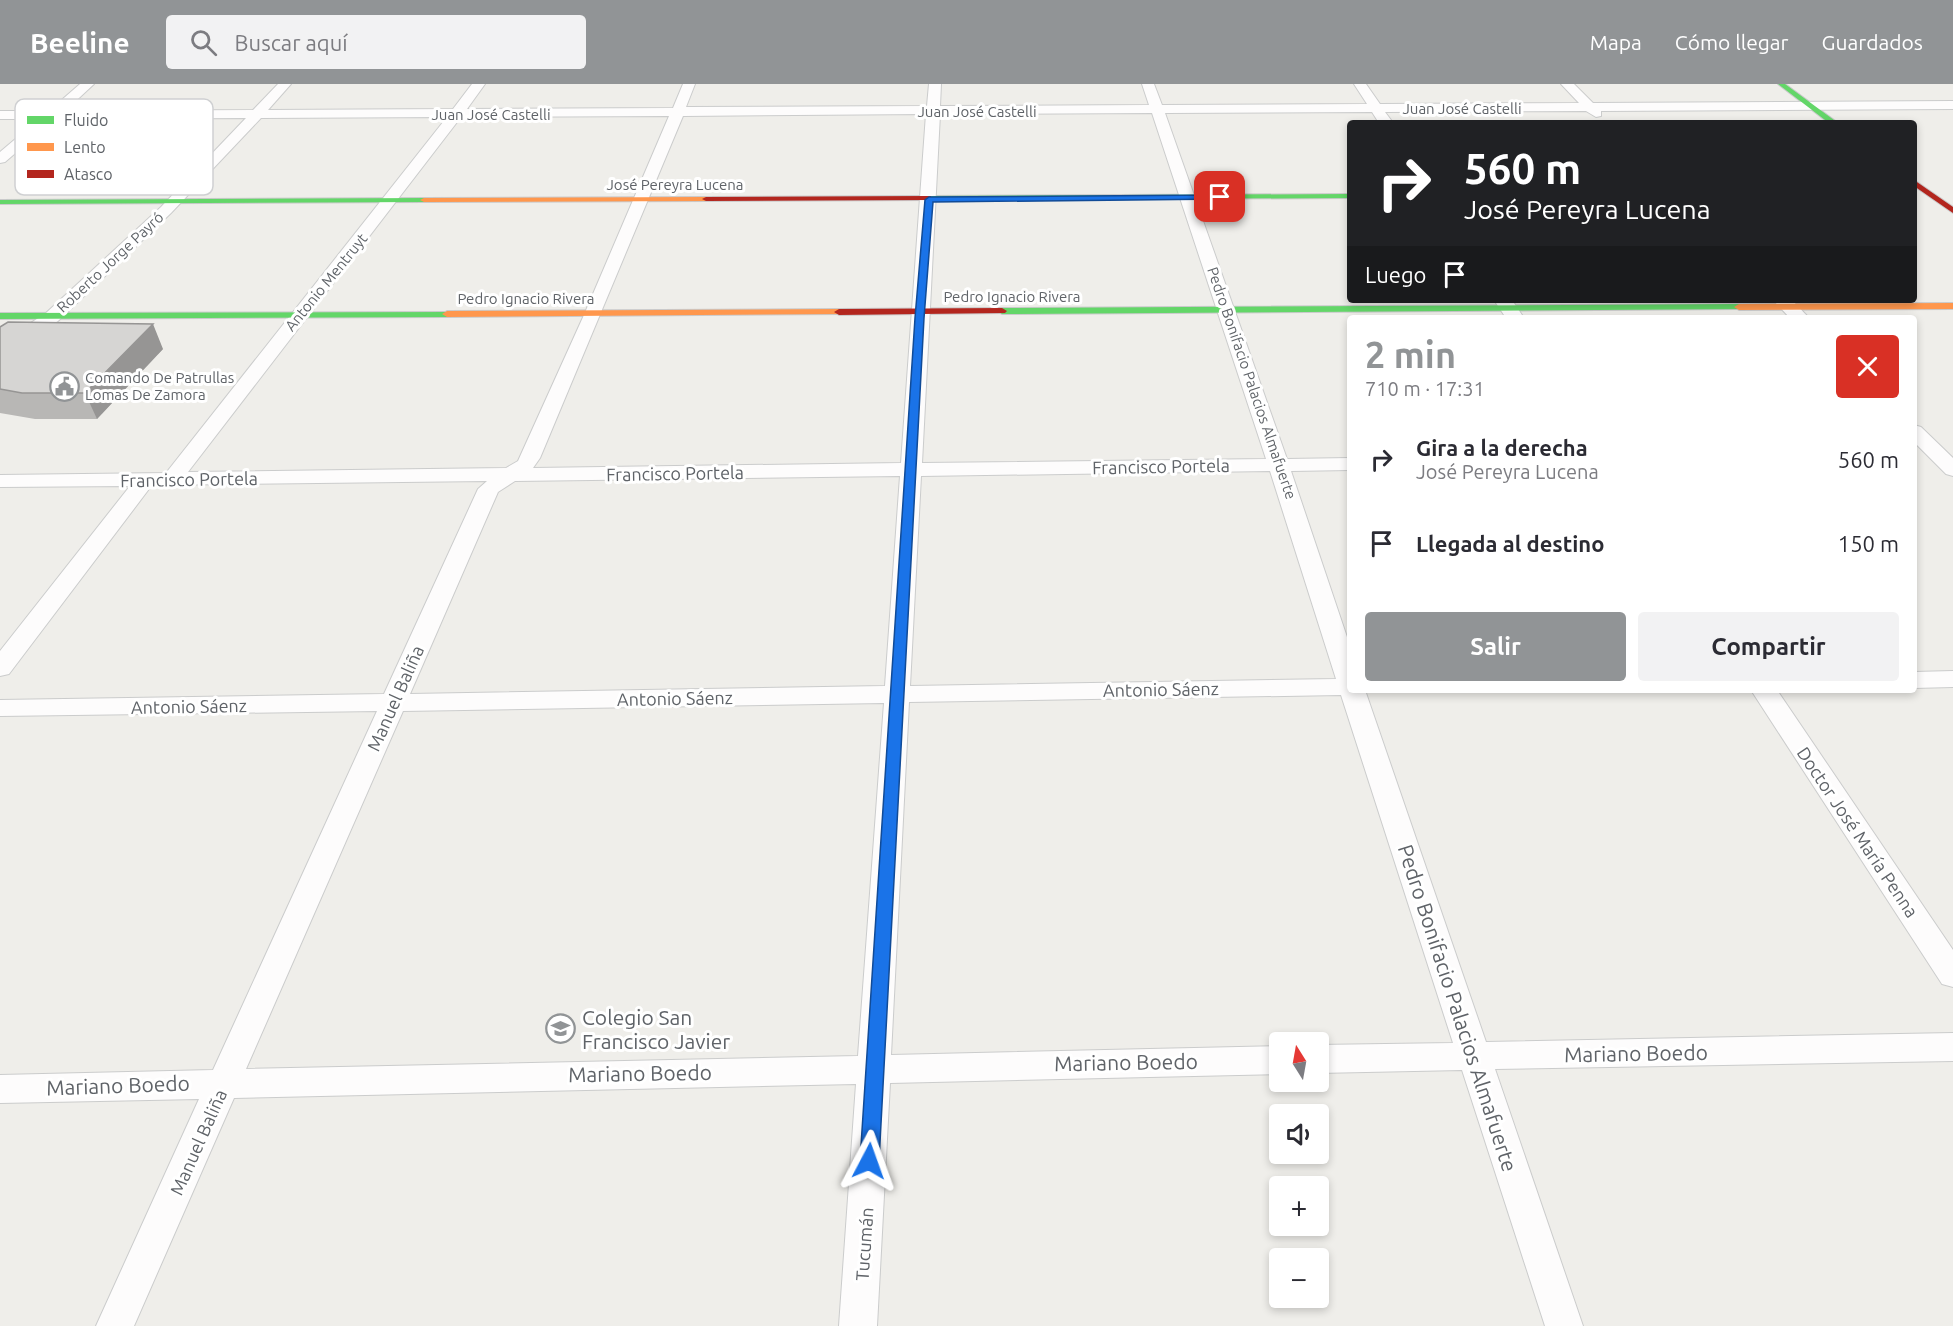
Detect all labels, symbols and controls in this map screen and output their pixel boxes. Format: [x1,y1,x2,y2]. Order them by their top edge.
search box [166,15,586,69]
icon: search [187,26,220,59]
text: Beeline [30,27,130,58]
text: Buscar aquí [235,30,348,55]
text: Mapa [1590,30,1642,54]
text: Cómo llegar [1675,30,1789,54]
text: Guardados [1822,30,1923,54]
legend [15,99,213,195]
street label: Juan José Castelli [1402,100,1522,117]
street label: Juan José Castelli [917,103,1037,120]
street label: Juan José Castelli [431,106,551,123]
text: Fluido [64,111,108,129]
text: Lento [64,138,106,156]
icon: right [1365,144,1443,222]
text: 560 m [1464,145,1581,192]
text: Atasco [64,165,113,183]
pin [1194,171,1245,222]
street label: José Pereyra Lucena [606,176,744,193]
icon: arrive [1203,180,1236,213]
text: José Pereyra Lucena [1464,194,1711,224]
street label: Roberto Jorge Payró [53,208,167,316]
street label: Antonio Mentruyt [281,230,371,334]
icon: arrive [1438,258,1471,291]
text: Luego [1365,262,1426,287]
street label: Pedro Bonifacio Palacios Almafuerte [1204,265,1300,501]
street label: Pedro Ignacio Rivera [943,288,1081,305]
street label: Pedro Ignacio Rivera [457,290,595,307]
text: 2 min [1365,334,1456,375]
button: close [1836,335,1899,398]
place label: Comando De Patrullas Lomas De Zamora [85,369,234,403]
public building icon: Comando De Patrullas Lomas De Zamora [48,370,80,402]
text: 710 m · 17:31 [1365,377,1485,400]
text: Gira a la derecha [1416,435,1588,460]
icon: right [1365,443,1398,476]
text: 560 m [1838,447,1899,472]
street label: Francisco Portela [1092,455,1230,477]
text: José Pereyra Lucena [1416,460,1599,483]
street label: Francisco Portela [606,462,744,484]
street label: Francisco Portela [120,468,258,490]
icon: arrive [1365,527,1398,560]
text: Llegada al destino [1416,531,1604,556]
text: 150 m [1838,531,1899,556]
button: Salir [1365,612,1626,681]
button: Compartir [1638,612,1899,681]
street label: Manuel Baliña [363,642,427,754]
street label: Antonio Sáenz [1103,678,1219,700]
street label: Antonio Sáenz [617,687,733,709]
street label: Antonio Sáenz [131,695,247,717]
street label: Doctor José María Penna [1794,743,1922,921]
street label: Pedro Bonifacio Palacios Almafuerte [1394,841,1522,1175]
place label: Colegio San Francisco Javier [582,1005,730,1053]
school or university icon: Colegio San Francisco Javier [545,1013,577,1045]
north arrow [1269,1032,1329,1092]
map controls [1269,1032,1329,1308]
street label: Mariano Boedo [1564,1040,1708,1066]
street label: Mariano Boedo [1054,1049,1198,1075]
street label: Mariano Boedo [568,1060,712,1086]
street label: Mariano Boedo [46,1070,190,1100]
street label: Manuel Baliña [166,1086,230,1198]
button: sound [1269,1104,1329,1164]
position arrow [837,1129,901,1193]
button: + [1269,1176,1329,1236]
street label: Tucumán [851,1207,877,1281]
button: − [1269,1248,1329,1308]

